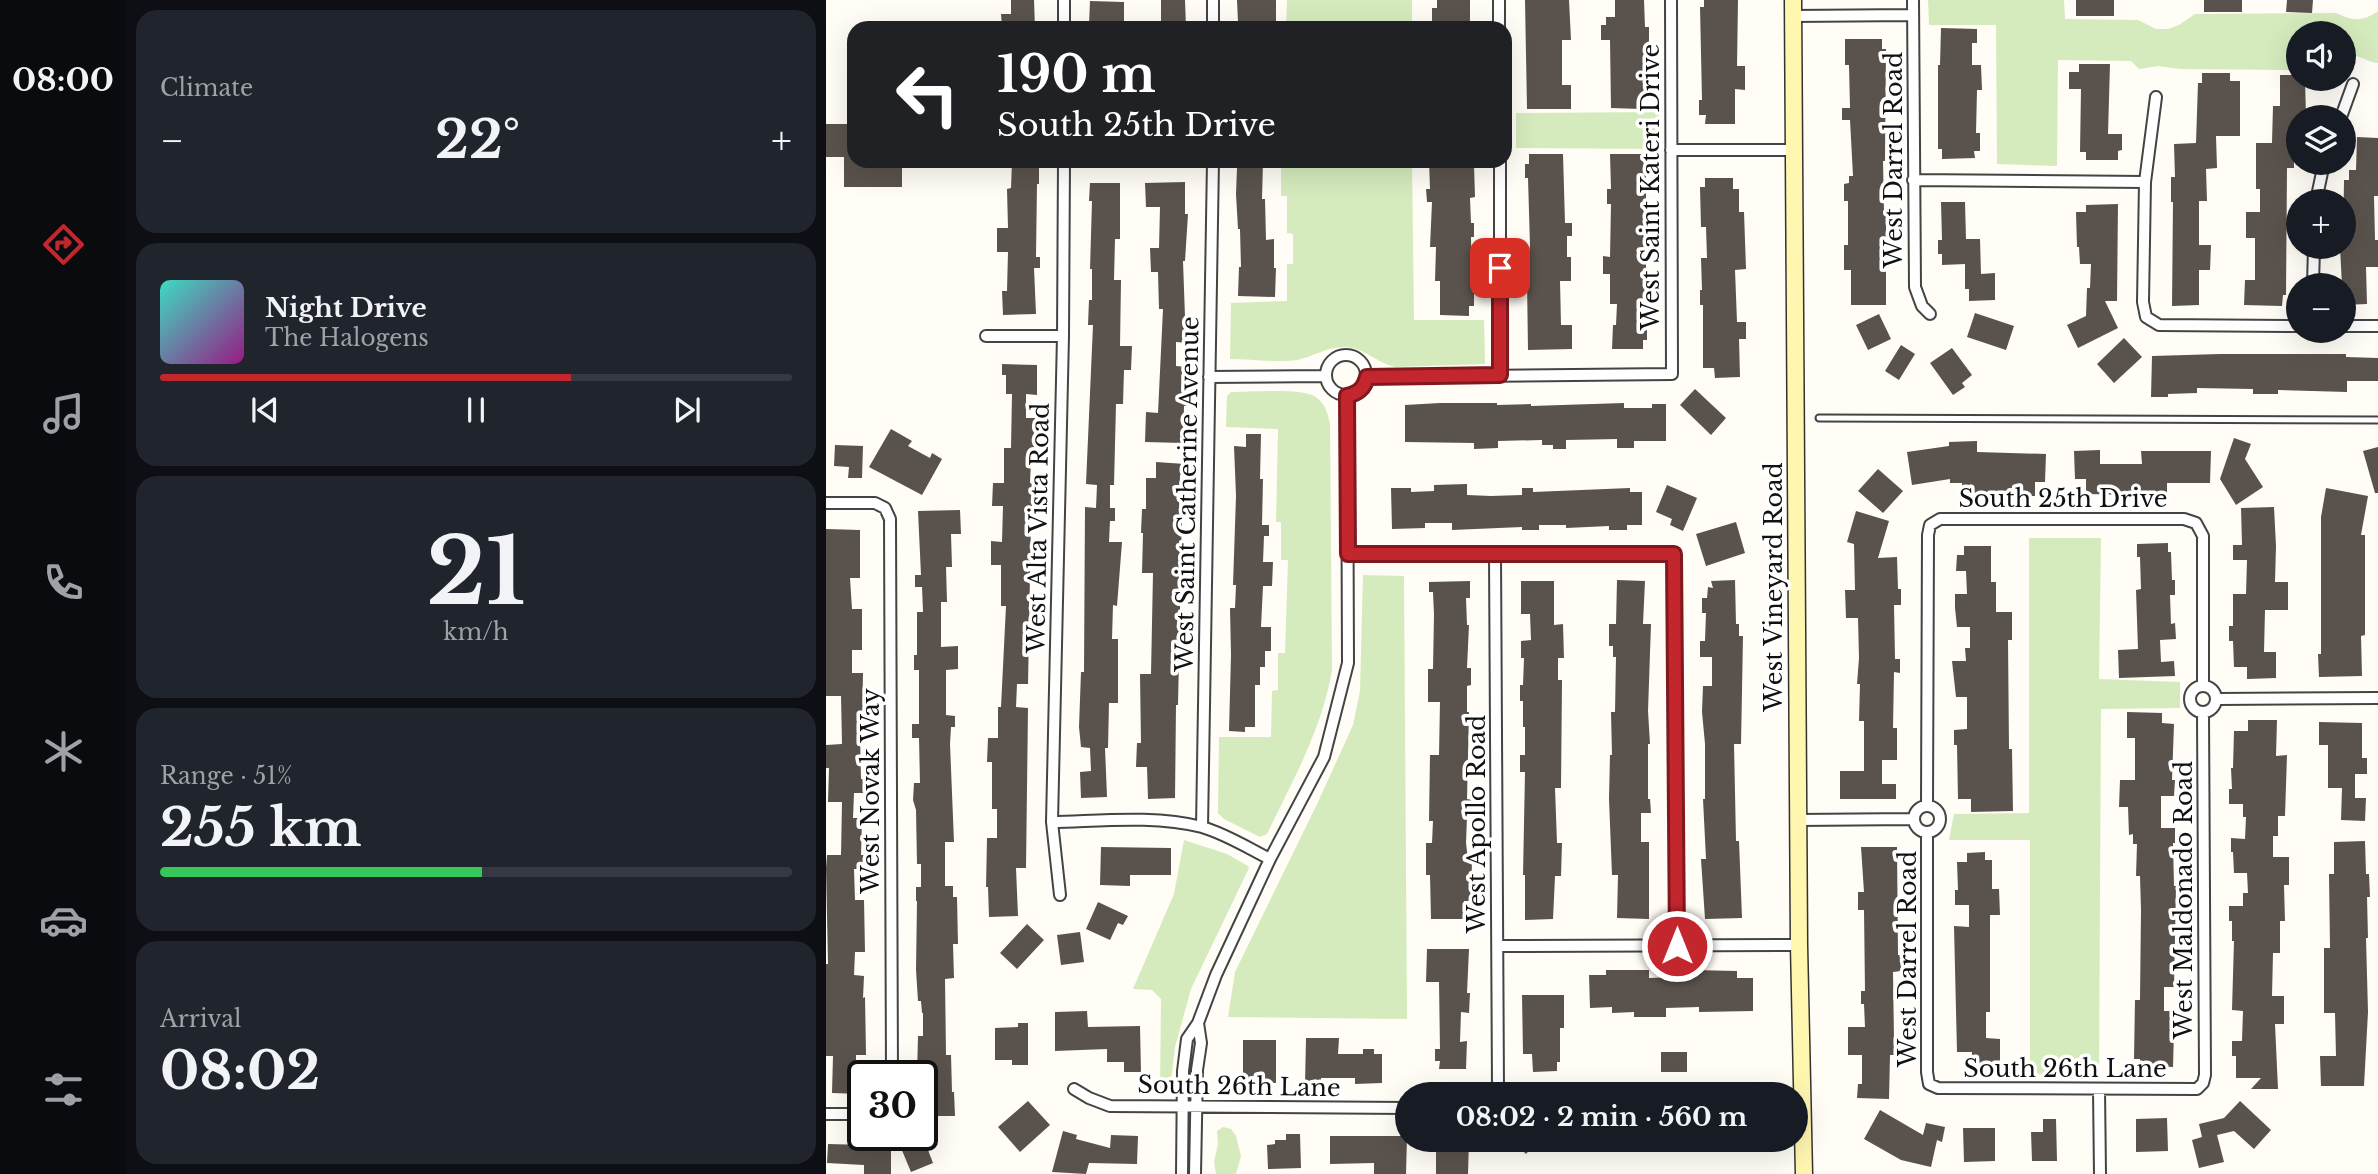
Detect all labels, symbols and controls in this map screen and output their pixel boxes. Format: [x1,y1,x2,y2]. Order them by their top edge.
map controls [2286,21,2356,343]
button: sound [2286,21,2356,91]
text: 190 m [997,44,1156,105]
street label: West Saint Kateri Drive [1636,44,1665,331]
icon: left [882,49,973,140]
street label: West Darrel Road [1879,52,1908,269]
text: 08:00 [12,60,114,100]
text: Climate [160,74,253,102]
text: South 25th Drive [997,105,1276,145]
button: layers [2286,105,2356,175]
text: 22° [435,108,520,172]
text: − [160,117,184,164]
text: + [771,117,792,164]
button: + [2286,189,2356,259]
icon: directions [39,220,88,269]
pin [1470,238,1530,298]
icon: arrive [1481,249,1519,287]
button: − [2286,273,2356,343]
text: Night Drive [265,292,427,324]
street label: West Saint Catherine Avenue [1169,316,1205,673]
text: The Halogens [265,324,429,352]
icon: music [39,389,88,438]
icon: previous [246,391,284,429]
icon: pause [457,391,495,429]
icon: next [668,391,706,429]
street label: West Alta Vista Road [1021,402,1055,655]
street label: West Vineyard Road [1759,462,1788,713]
street label: South 25th Drive [1958,484,2168,513]
text: 21 [427,516,525,629]
icon: phone [39,558,88,607]
text: km/h [443,618,509,646]
street label: West Novak Way [856,688,885,895]
street label: West Apollo Road [1462,715,1491,934]
icon: climate [39,727,88,776]
street label: West Maldonado Road [2169,761,2198,1040]
text: Range · 51% [160,762,292,790]
text: 255 km [160,796,362,860]
street label: West Darrel Road [1893,851,1922,1068]
icon: car [39,896,88,945]
position arrow [1640,909,1714,983]
text: Arrival [160,1005,241,1033]
text: 08:02 [160,1039,320,1103]
street label: South 26th Lane [1963,1054,2167,1083]
speed limit sign: 30 [847,1060,938,1151]
icon: filters [39,1065,88,1114]
street label: South 26th Lane [1137,1070,1341,1102]
text: 08:02 · 2 min · 560 m [1456,1101,1747,1133]

